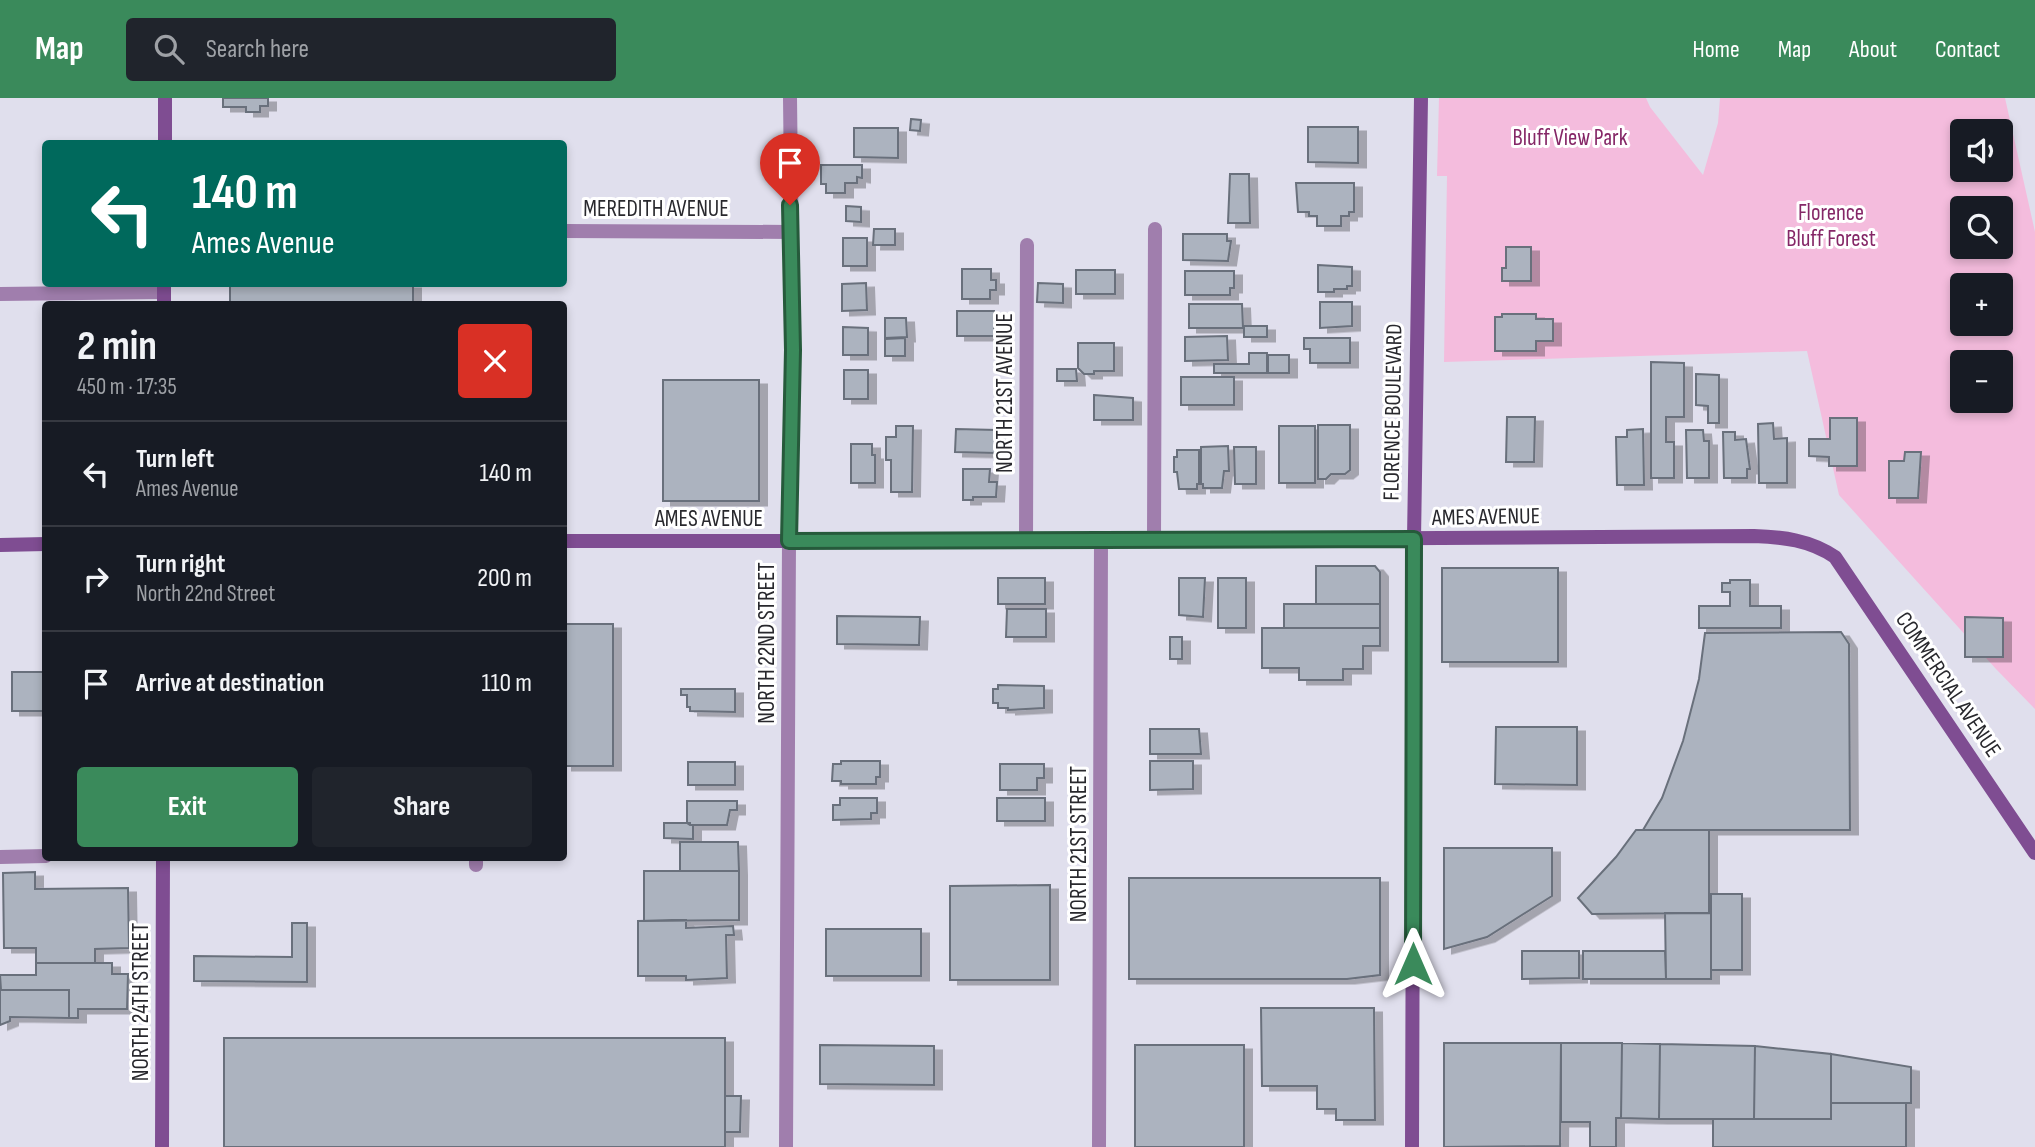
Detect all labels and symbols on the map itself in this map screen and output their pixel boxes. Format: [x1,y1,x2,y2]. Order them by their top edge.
park label: Bluff View Park [1513,124,1628,152]
pin [760,133,820,205]
street label: MEREDITH AVENUE [583,195,729,223]
park label: Florence Bluff Forest [1786,199,1876,253]
street label: NORTH 21ST AVENUE [991,313,1019,473]
street label: FLORENCE BOULEVARD [1377,323,1409,501]
street label: AMES AVENUE [1431,502,1540,532]
street label: AMES AVENUE [654,505,763,533]
street label: NORTH 22ND STREET [753,562,781,724]
street label: COMMERCIAL AVENUE [1889,607,2007,762]
street label: NORTH 21ST STREET [1065,766,1093,922]
street label: NORTH 24TH STREET [127,923,155,1081]
position arrow [1376,927,1450,1001]

